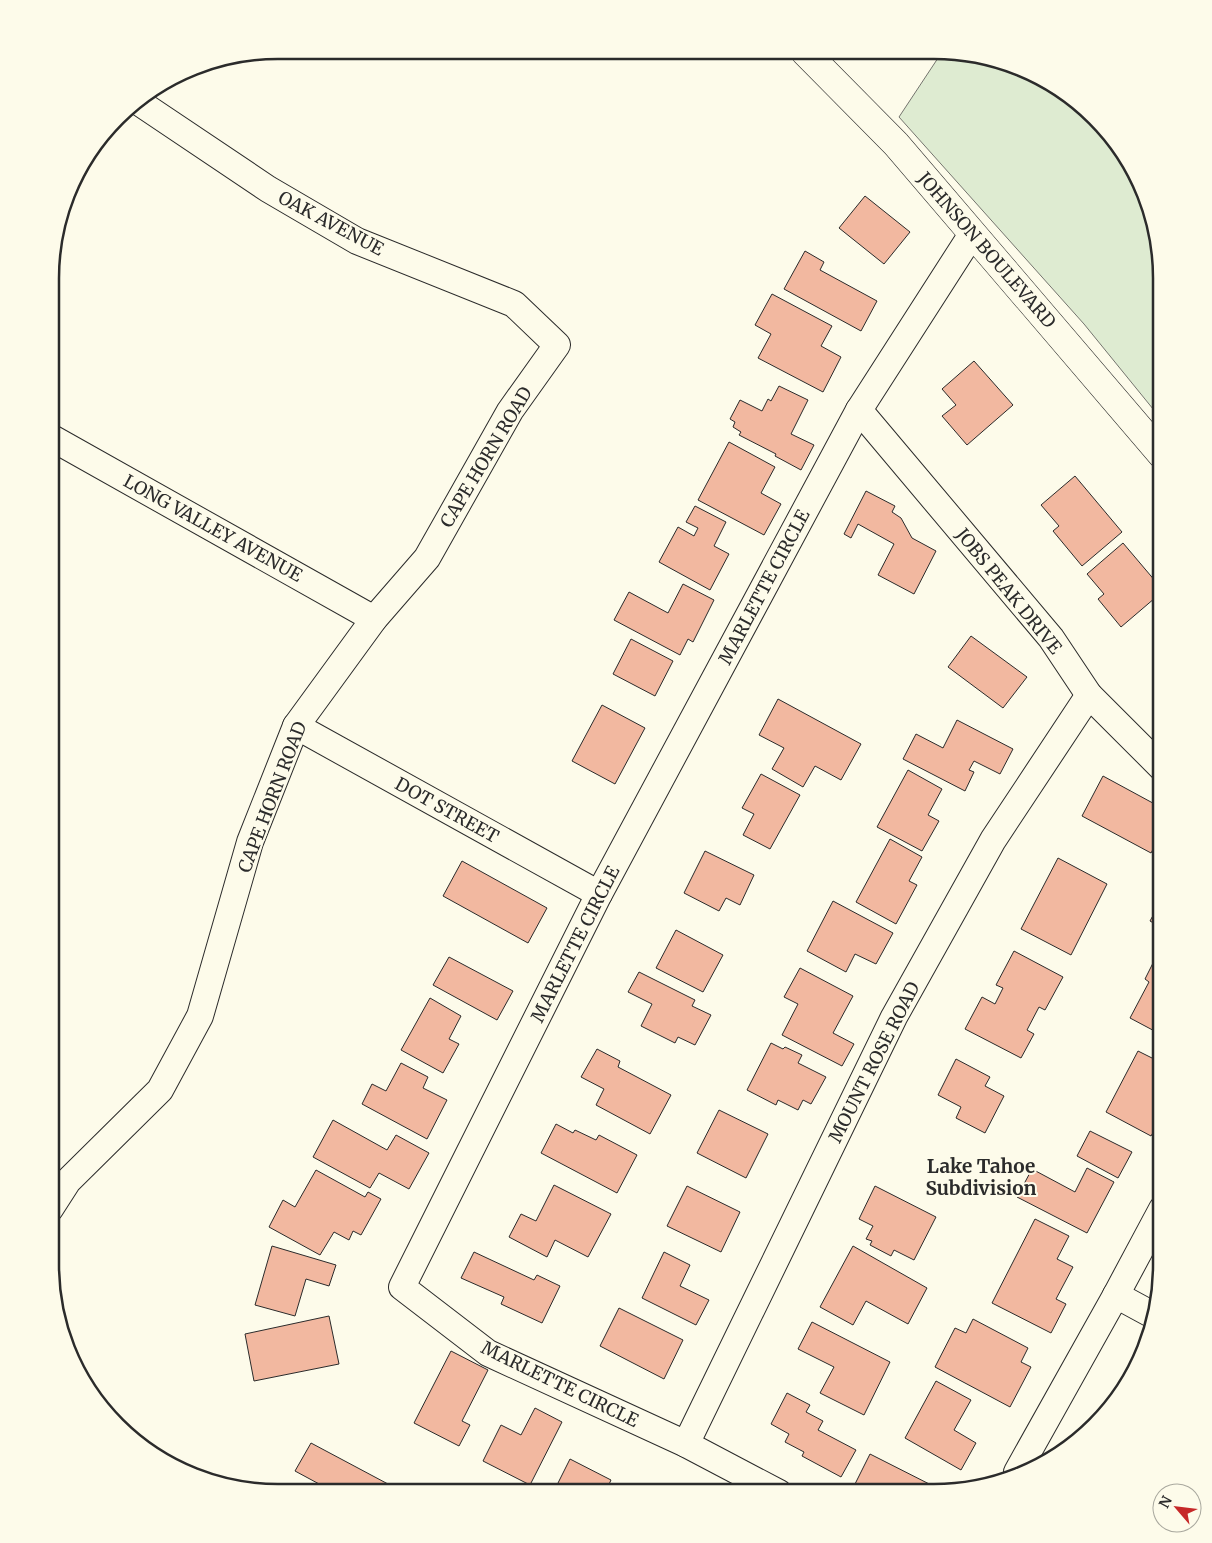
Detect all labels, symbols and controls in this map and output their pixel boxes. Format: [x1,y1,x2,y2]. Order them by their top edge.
street label: JOHNSON BOULEVARD [912,167,1061,333]
street label: OAK AVENUE [274,186,388,261]
street label: CAPE HORN ROAD [435,382,537,532]
street label: LONG VALLEY AVENUE [120,469,307,587]
street label: MARLETTE CIRCLE [713,505,815,668]
street label: JOBS PEAK DRIVE [951,523,1067,659]
street label: CAPE HORN ROAD [233,718,311,876]
street label: DOT STREET [391,772,503,848]
street label: MARLETTE CIRCLE [526,862,625,1026]
street label: MOUNT ROSE ROAD [823,978,925,1146]
district label: Lake Tahoe Subdivision [926,1154,1037,1200]
street label: MARLETTE CIRCLE [478,1336,643,1432]
north arrow [1152,1483,1202,1533]
text: N [1155,1493,1176,1511]

